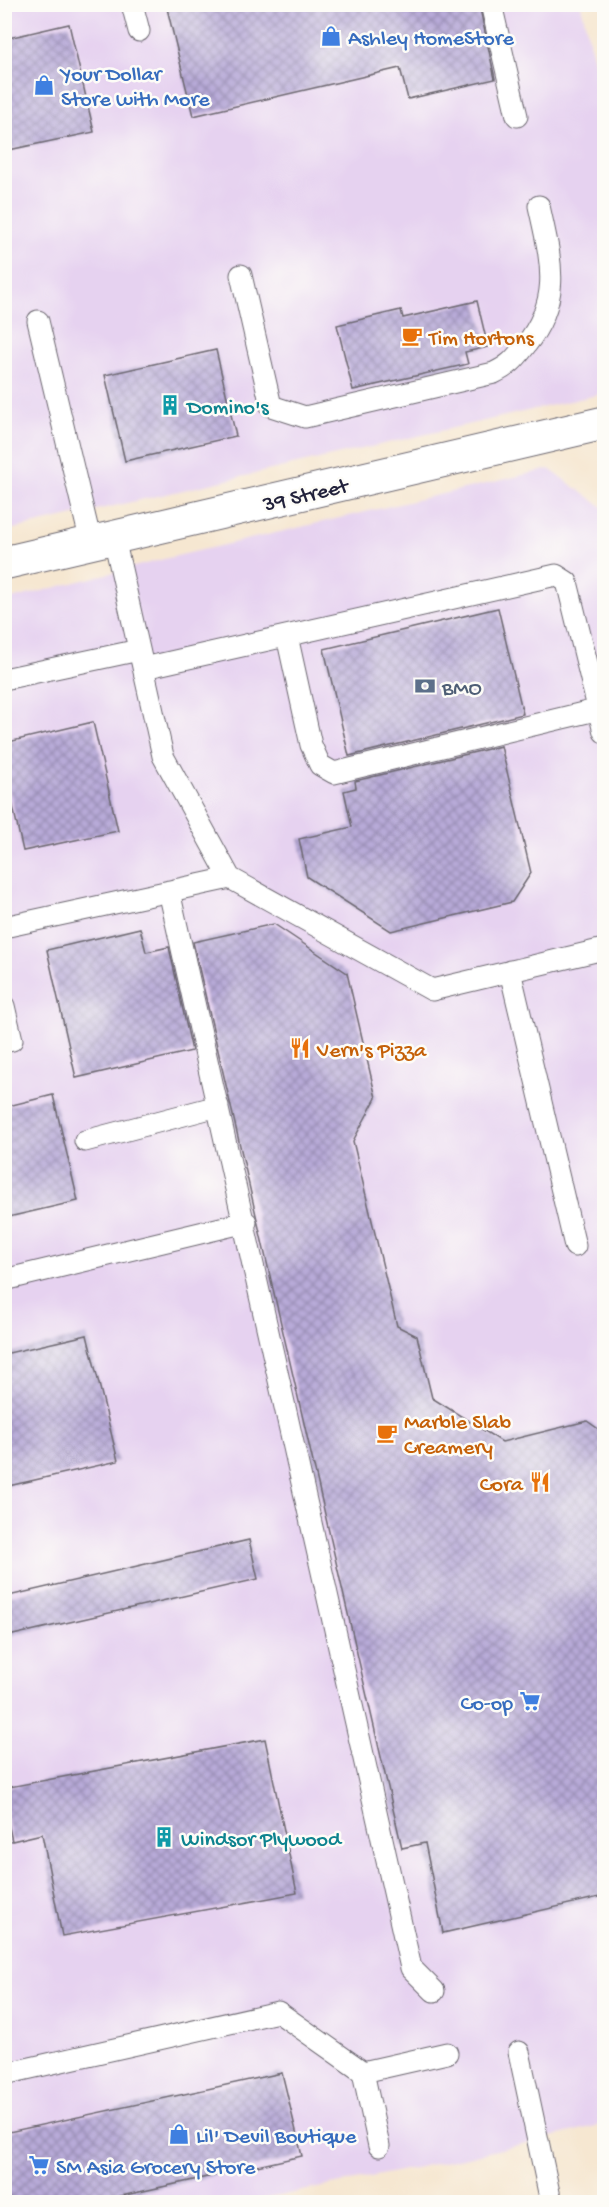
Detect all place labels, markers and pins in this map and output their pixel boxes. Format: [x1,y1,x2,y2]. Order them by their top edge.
shop icon: Ashley HomeStore [319,24,343,48]
place label: Ashley HomeStore [348,27,514,53]
place label: Your Dollar Store with More [59,63,210,114]
shop icon: Your Dollar Store with More [32,73,56,97]
cafe icon: Tim Hortons [400,324,424,348]
place label: Tim Hortons [427,327,535,353]
building icon: Domino's [158,393,182,417]
place label: Domino's [185,396,270,422]
bank icon: BMO [413,674,437,698]
place label: BMO [441,677,482,703]
restaurant icon: Vern's Pizza [288,1036,312,1060]
place label: Vern's Pizza [316,1039,427,1065]
place label: Marble Slab Creamery [404,1411,512,1462]
cafe icon: Marble Slab Creamery [375,1421,399,1445]
restaurant icon: Cora [528,1470,552,1494]
place label: Cora [480,1473,524,1499]
supermarket icon: Co-op [518,1689,542,1713]
place label: Co-op [461,1692,513,1718]
building icon: Windsor Plywood [152,1825,176,1849]
place label: Windsor Plywood [181,1828,343,1854]
shop icon: Lil' Devil Boutique [167,2122,191,2146]
place label: Lil' Devil Boutique [196,2125,357,2151]
supermarket icon: SM Asia Grocery Store [27,2153,51,2177]
place label: SM Asia Grocery Store [56,2156,256,2182]

